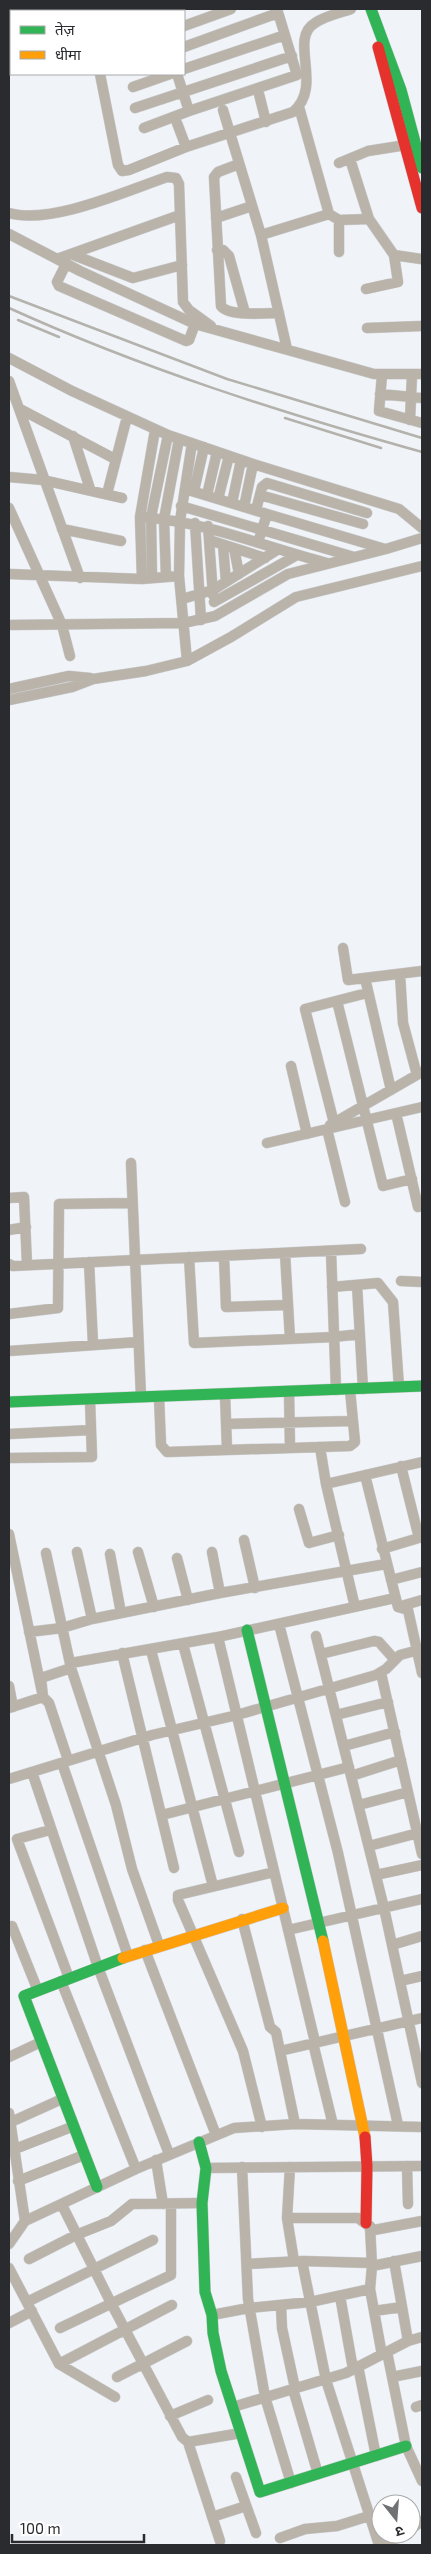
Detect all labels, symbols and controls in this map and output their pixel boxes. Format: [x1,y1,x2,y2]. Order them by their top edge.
legend [10,10,185,75]
text: तेज़ [55,20,76,38]
text: धीमा [55,45,82,63]
north arrow [371,2494,421,2544]
scale bar [12,2512,145,2544]
text: 100 m [20,2519,61,2537]
text: उ [393,2523,406,2541]

